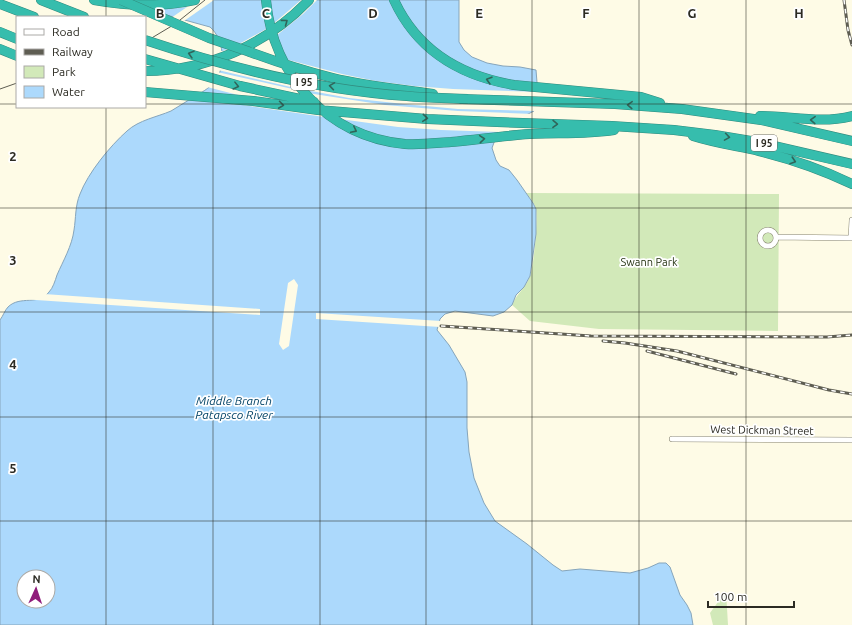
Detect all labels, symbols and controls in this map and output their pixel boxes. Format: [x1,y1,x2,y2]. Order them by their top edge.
text: B [156,6,165,20]
text: C [262,6,271,20]
text: D [368,6,378,20]
text: E [475,6,483,20]
text: F [582,6,590,20]
text: G [688,6,697,20]
text: H [794,6,804,20]
legend [16,16,146,108]
one-way arrow [280,20,287,27]
text: Road [52,25,80,38]
text: Railway [52,45,93,58]
one-way arrow [188,50,195,59]
text: Park [52,65,76,78]
road number: I 95 [291,74,317,90]
one-way arrow [486,76,493,85]
one-way arrow [233,81,239,89]
one-way arrow [329,82,335,91]
text: Water [52,85,85,98]
one-way arrow [278,100,284,109]
one-way arrow [627,100,633,109]
one-way arrow [422,114,428,123]
one-way arrow [810,116,816,124]
one-way arrow [552,120,558,128]
one-way arrow [350,125,357,133]
one-way arrow [724,132,730,141]
one-way arrow [479,135,485,144]
road number: I 95 [751,135,777,151]
text: 2 [9,149,17,163]
one-way arrow [790,156,797,165]
text: 3 [9,253,17,267]
park label: Swann Park [621,256,678,268]
text: 4 [9,357,17,371]
water label: Middle Branch Patapsco River [195,394,273,421]
street label: West Dickman Street [710,423,815,437]
text: 5 [9,461,17,475]
north arrow [16,569,56,609]
text: N [32,573,41,585]
scale bar [708,583,794,609]
text: 100 m [714,590,747,603]

